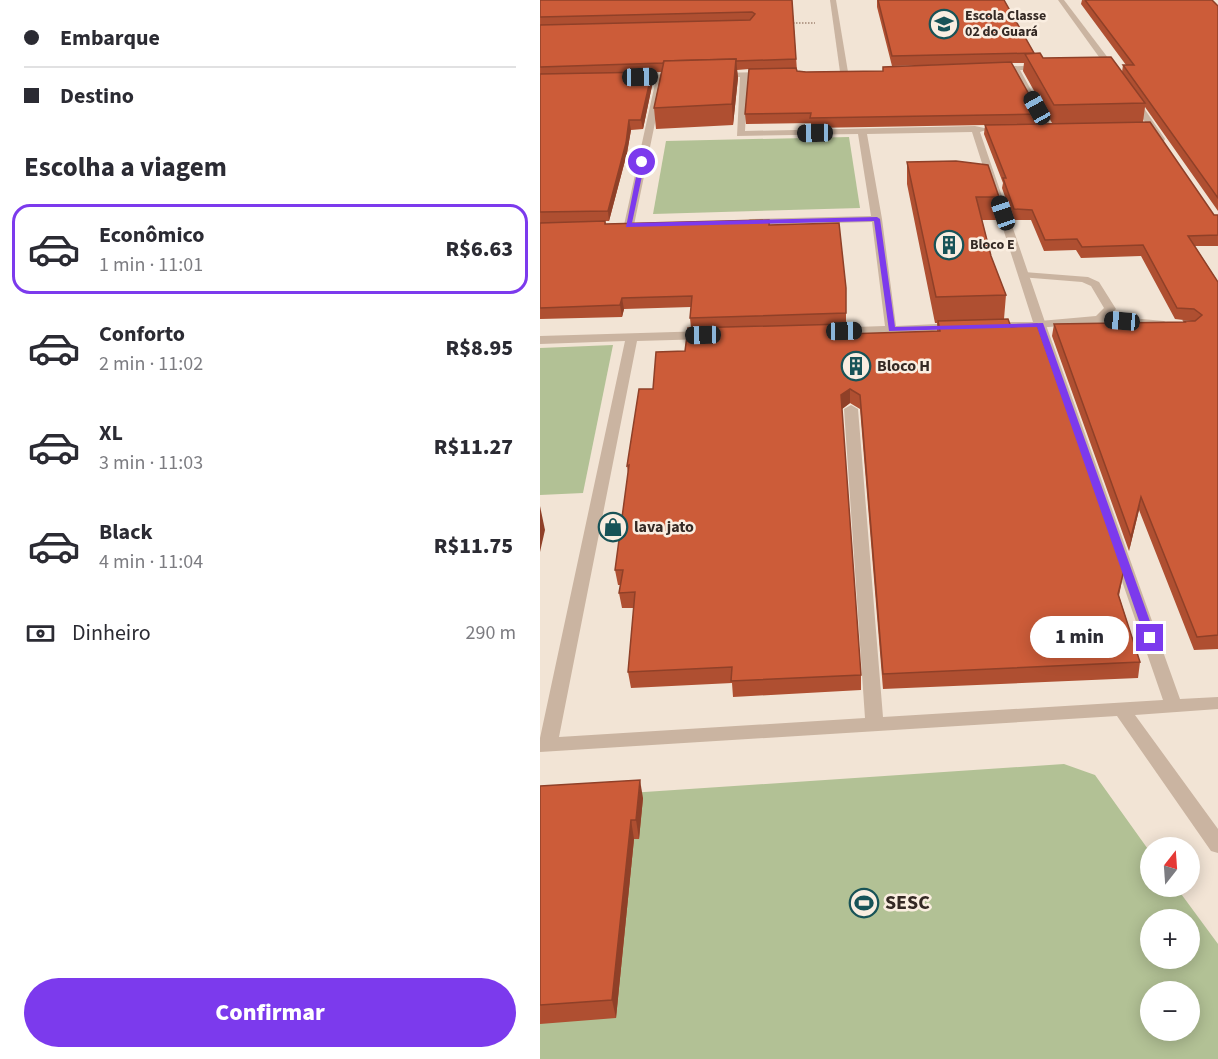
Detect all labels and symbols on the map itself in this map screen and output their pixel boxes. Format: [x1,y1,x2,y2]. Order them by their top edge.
place label: Escola Classe 02 do Guará [965,6,1046,42]
school or university icon: Escola Classe 02 do Guará [928,8,960,40]
car [622,68,658,86]
car [1020,88,1054,128]
car [797,124,833,142]
route start [628,148,655,175]
car [989,193,1017,233]
building icon: Bloco E [933,229,965,261]
place label: Bloco E [970,235,1015,255]
car [1103,310,1141,332]
car [826,322,862,340]
car [685,326,721,344]
building icon: Bloco H [840,350,872,382]
place label: Bloco H [877,355,930,377]
shop icon: lava jato [597,511,629,543]
place label: lava jato [634,516,694,538]
callout: 1 min [1030,617,1129,659]
route end [1136,624,1163,651]
north arrow [1140,837,1200,897]
sports icon: SESC [848,887,880,919]
place label: SESC [885,889,930,917]

